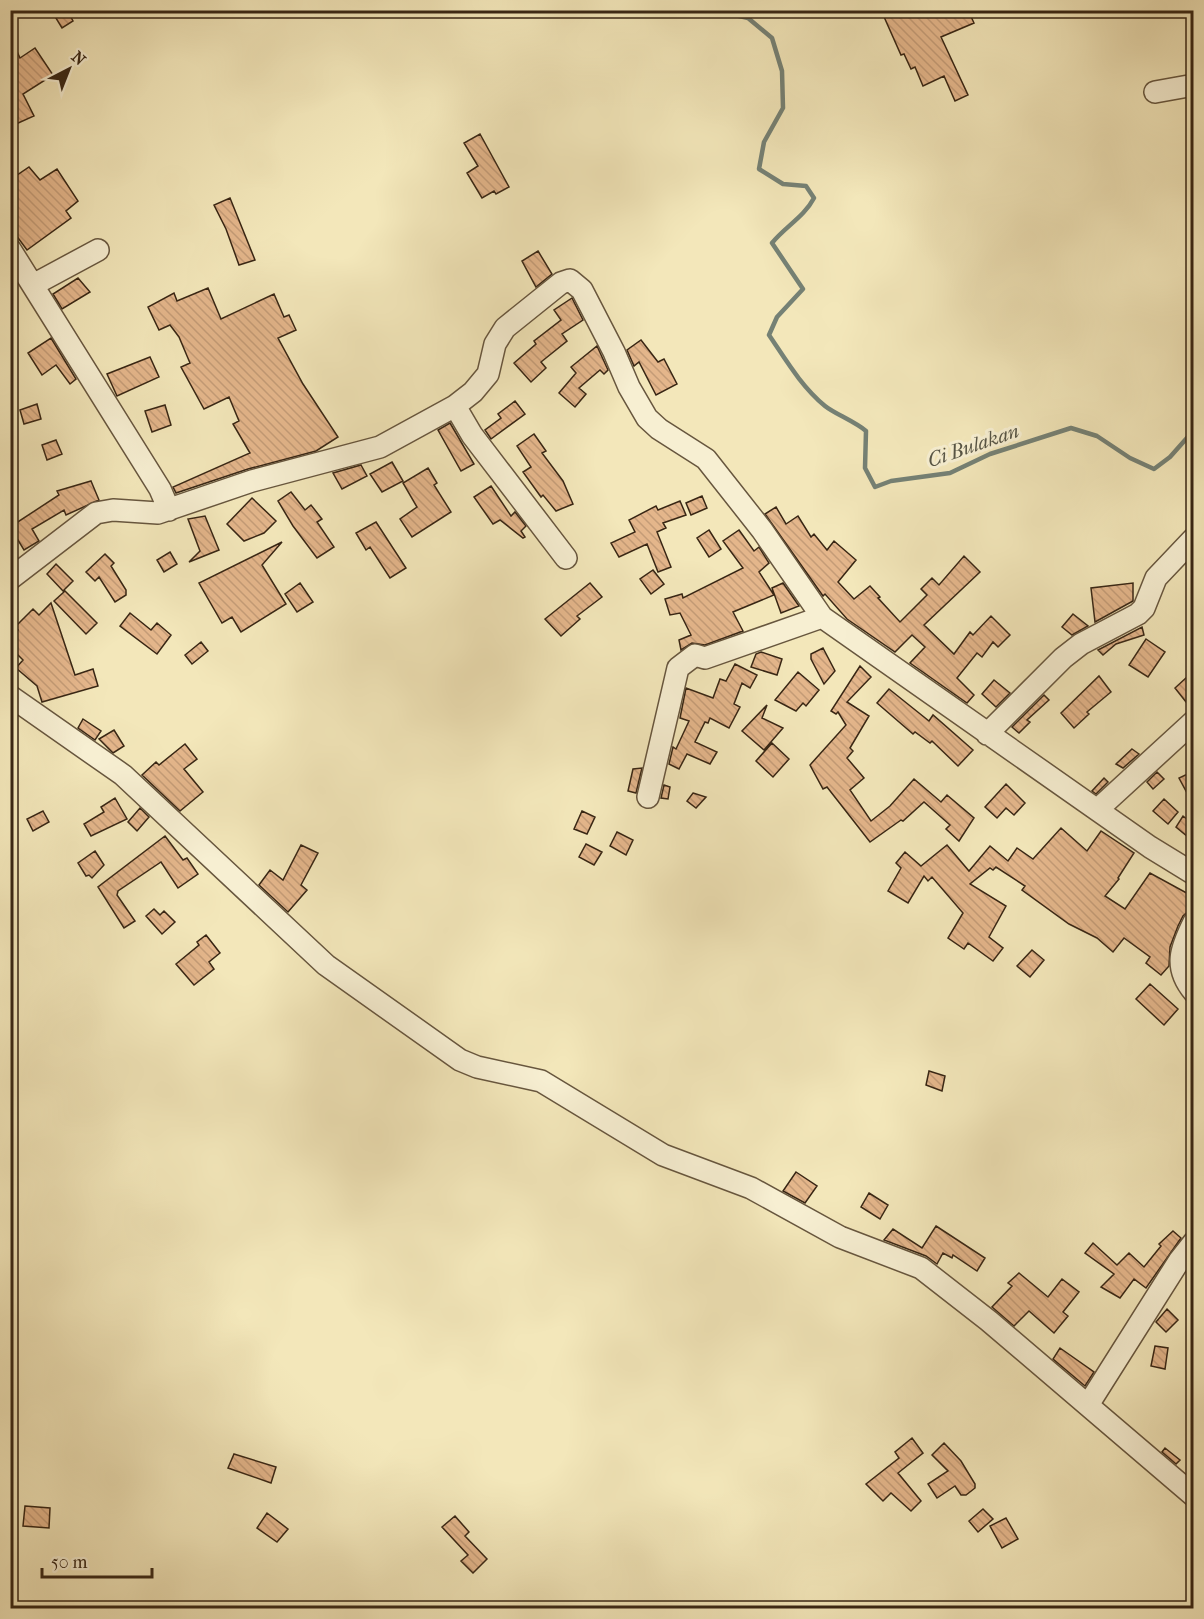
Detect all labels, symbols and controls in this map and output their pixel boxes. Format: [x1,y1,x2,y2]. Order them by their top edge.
north arrow [39,39,99,99]
text: N [68,47,90,70]
water label: Ci Bulakan [924,419,1022,472]
scale bar [42,1541,152,1579]
text: 50 m [51,1552,88,1573]

